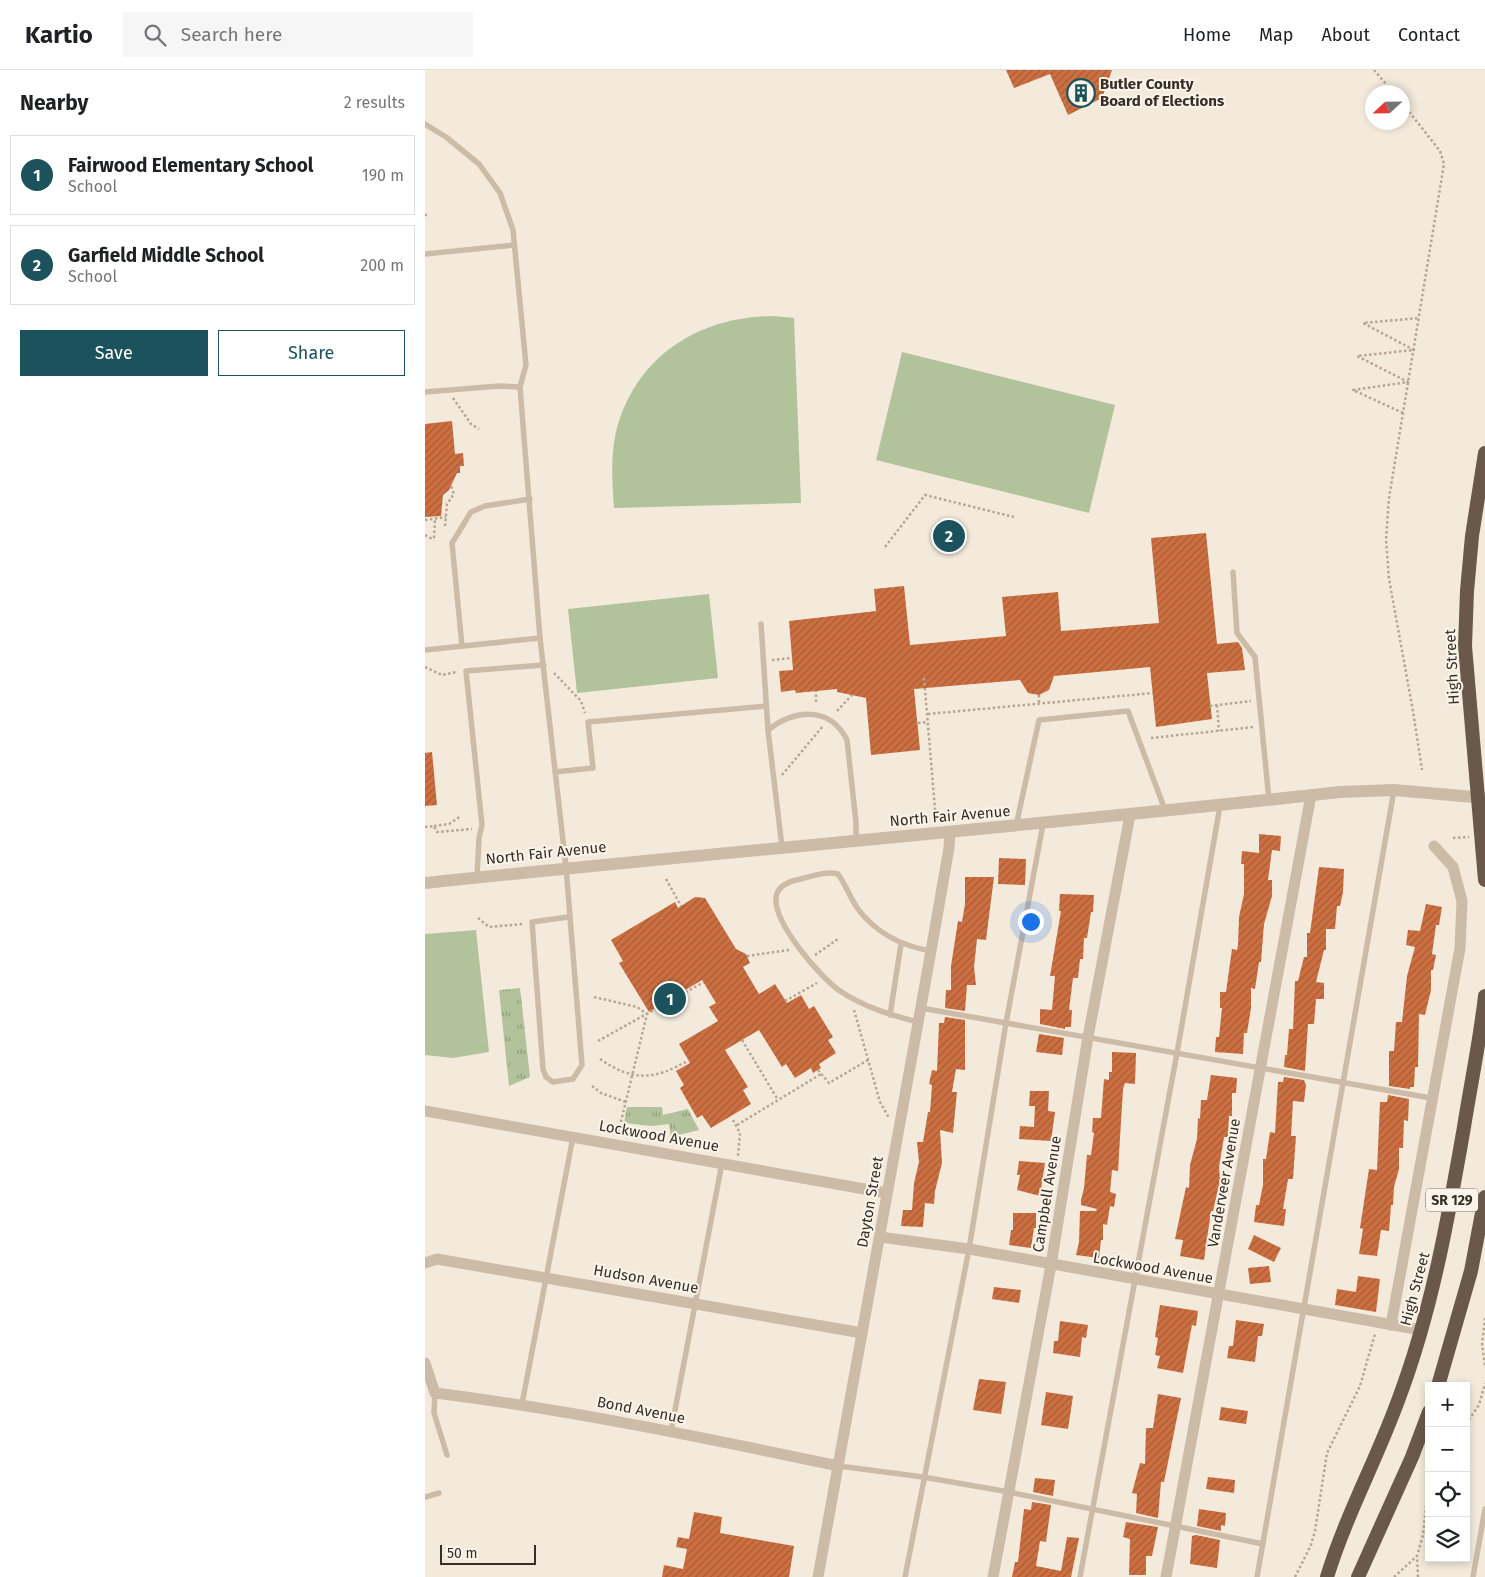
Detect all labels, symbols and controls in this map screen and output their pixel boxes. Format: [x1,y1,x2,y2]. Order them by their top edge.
search box [123,12,473,57]
text: Kartio [25,21,93,49]
icon: search [141,21,169,49]
text: Search here [181,23,282,46]
text: Home [1183,24,1231,46]
text: Map [1259,24,1293,46]
text: About [1321,24,1370,46]
text: Contact [1398,24,1460,46]
place label: Butler County Board of Elections [1100,75,1224,110]
building icon: Butler County Board of Elections [1066,78,1096,108]
north arrow [1365,85,1410,130]
text: Nearby [20,90,88,116]
text: 2 results [344,93,405,112]
text: Fairwood Elementary School [68,154,313,177]
text: 1 [33,166,41,185]
text: 190 m [362,166,404,185]
text: School [68,177,117,196]
text: Garfield Middle School [68,244,264,267]
text: 2 [33,256,41,275]
text: 200 m [360,256,404,275]
text: School [68,267,117,286]
button: Save [20,330,208,376]
button: Share [218,330,405,376]
pin: 2 [933,517,965,555]
street label: High Street [1441,628,1463,705]
street label: North Fair Avenue [889,802,1011,830]
street label: North Fair Avenue [485,838,607,868]
your location [1018,909,1044,935]
pin: 1 [654,980,686,1018]
street label: Lockwood Avenue [598,1117,720,1155]
street label: Vanderveer Avenue [1204,1117,1244,1249]
street label: Campbell Avenue [1029,1134,1065,1254]
street label: Dayton Street [853,1154,887,1249]
road number: SR 129 [1426,1188,1478,1212]
street label: Lockwood Avenue [1092,1249,1214,1287]
street label: High Street [1397,1250,1434,1328]
street label: Hudson Avenue [592,1261,700,1297]
map controls [1425,1382,1470,1562]
button: + [1425,1382,1470,1427]
street label: Bond Avenue [595,1393,687,1427]
button: − [1425,1427,1470,1472]
button: locate [1425,1472,1470,1517]
button: layers [1425,1517,1470,1562]
scale bar [440,1542,536,1565]
text: 50 m [447,1545,478,1562]

